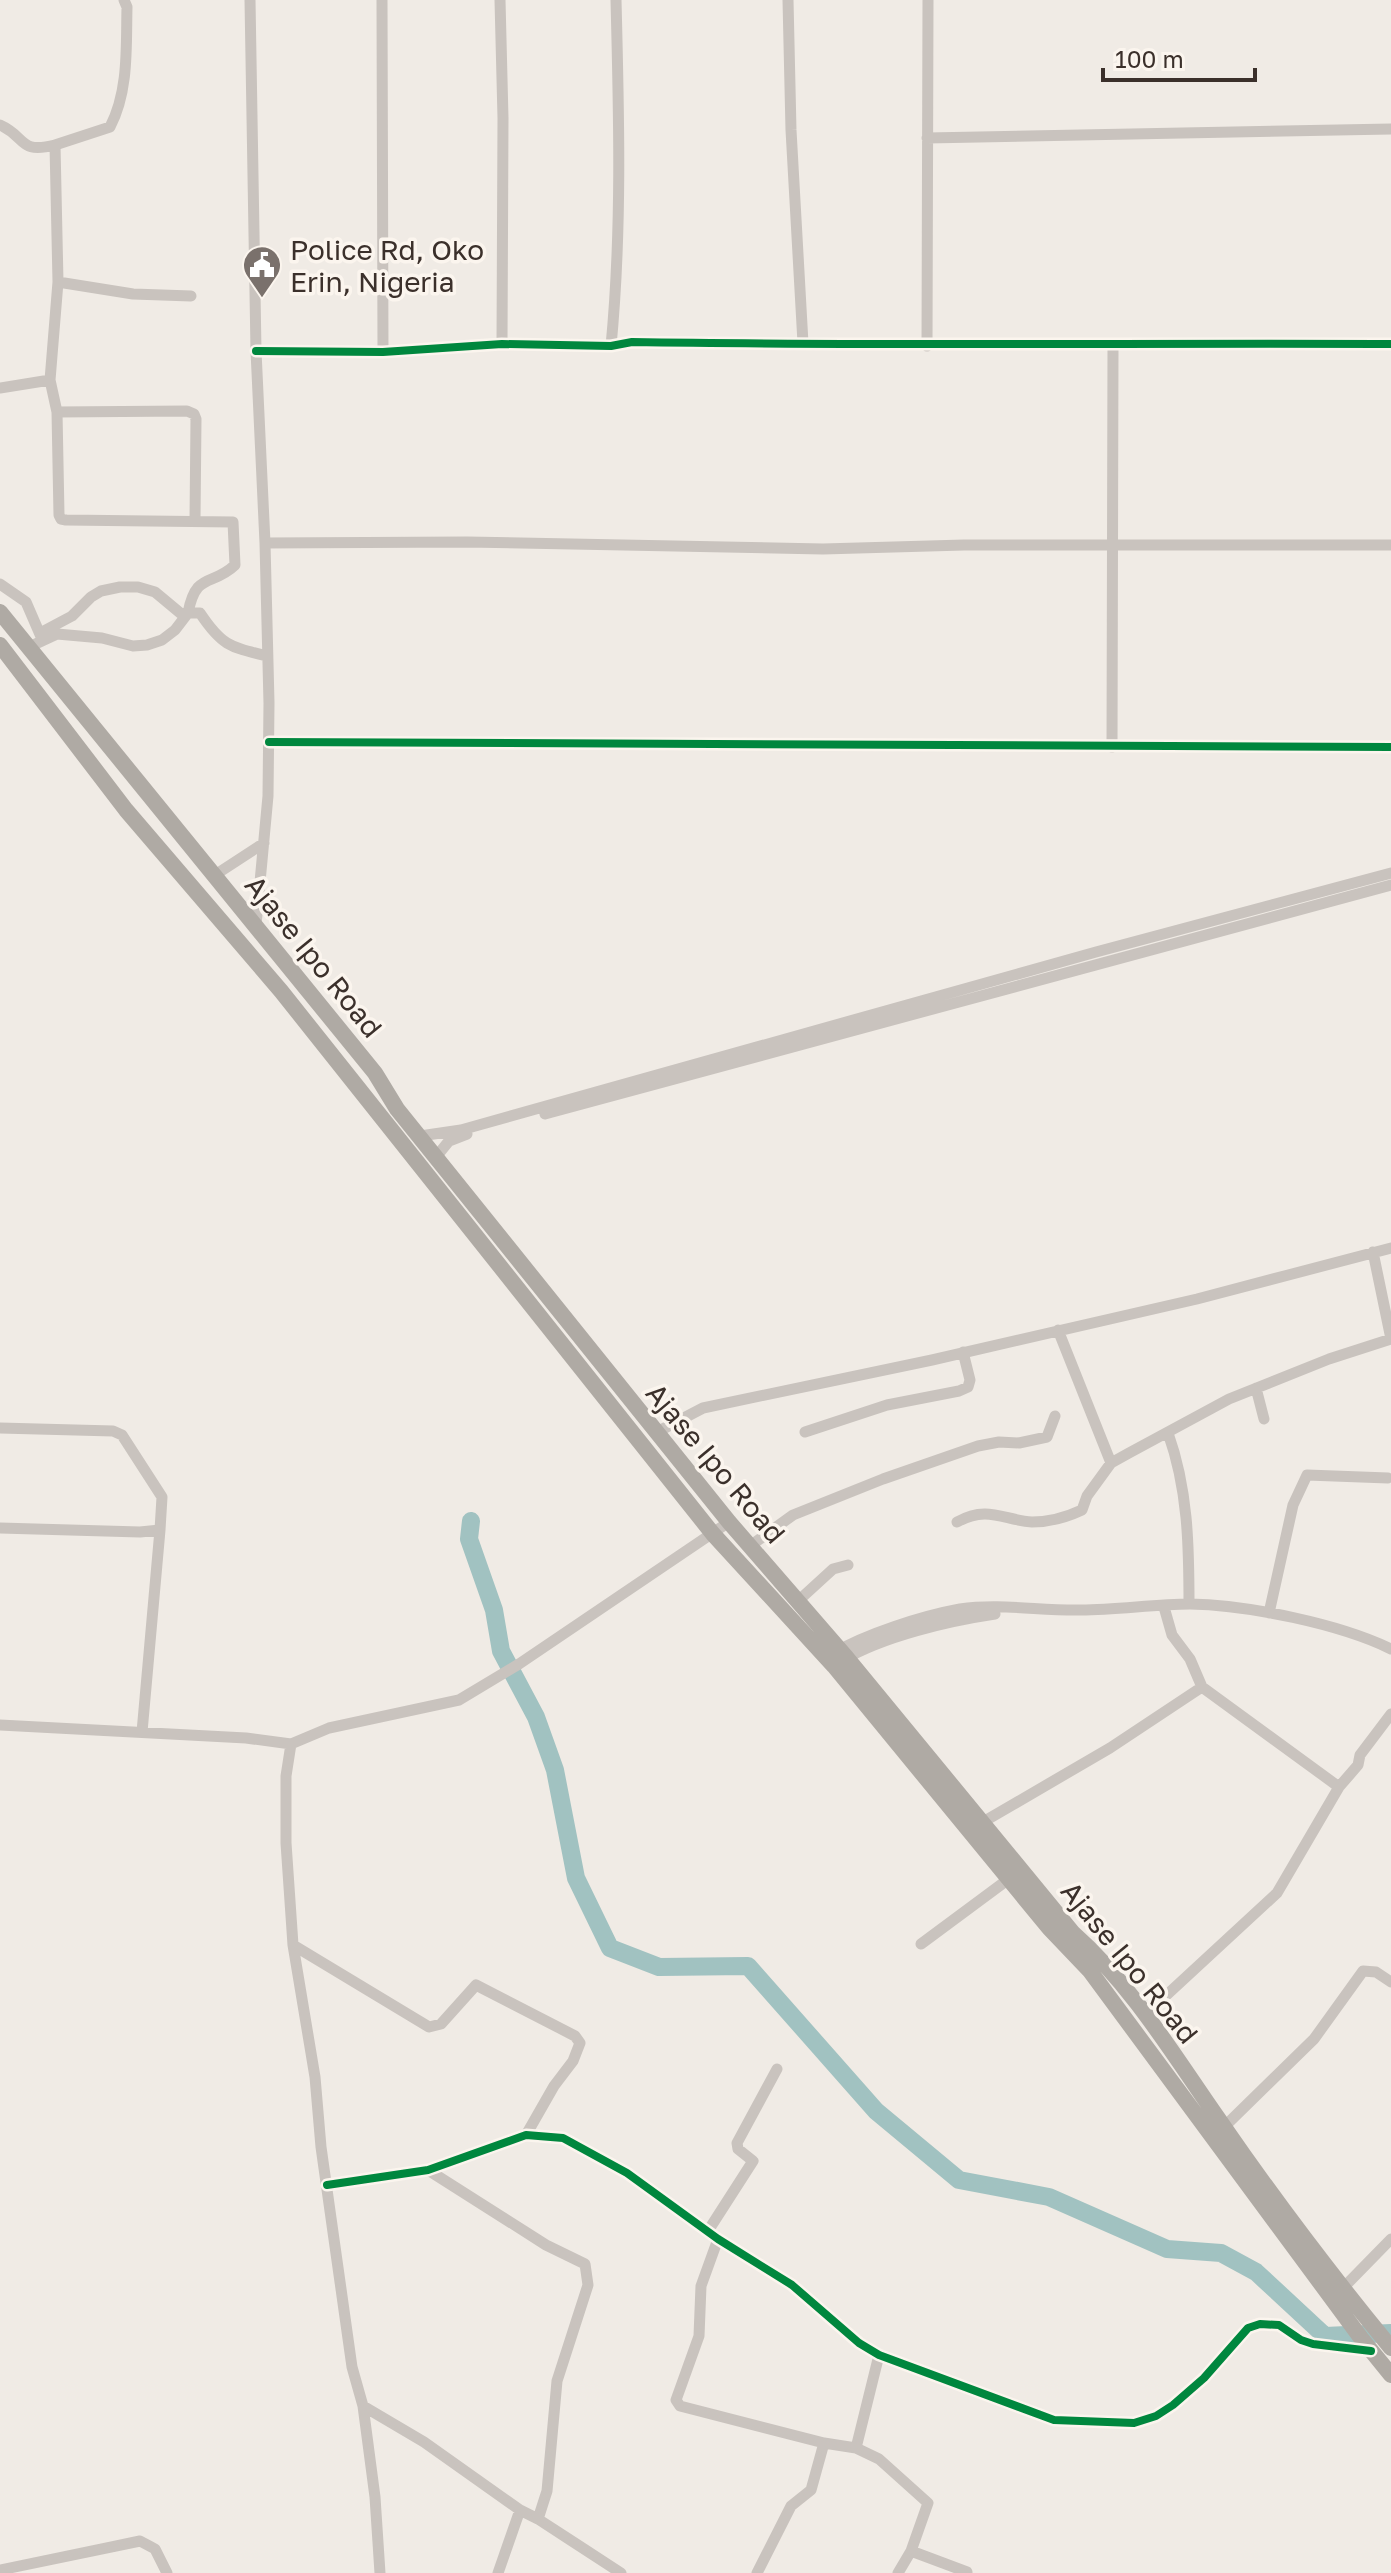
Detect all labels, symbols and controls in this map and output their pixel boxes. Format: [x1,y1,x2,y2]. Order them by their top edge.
scale bar [1103,32,1255,82]
text: 100 m [1115,44,1184,73]
place label: Police Rd, Oko Erin, Nigeria [290,233,484,298]
public building icon: Police Rd, Oko Erin, Nigeria [241,244,283,299]
street label: Ajase Ipo Road [239,868,389,1044]
street label: Ajase Ipo Road [640,1376,792,1550]
street label: Ajase Ipo Road [1055,1874,1205,2050]

